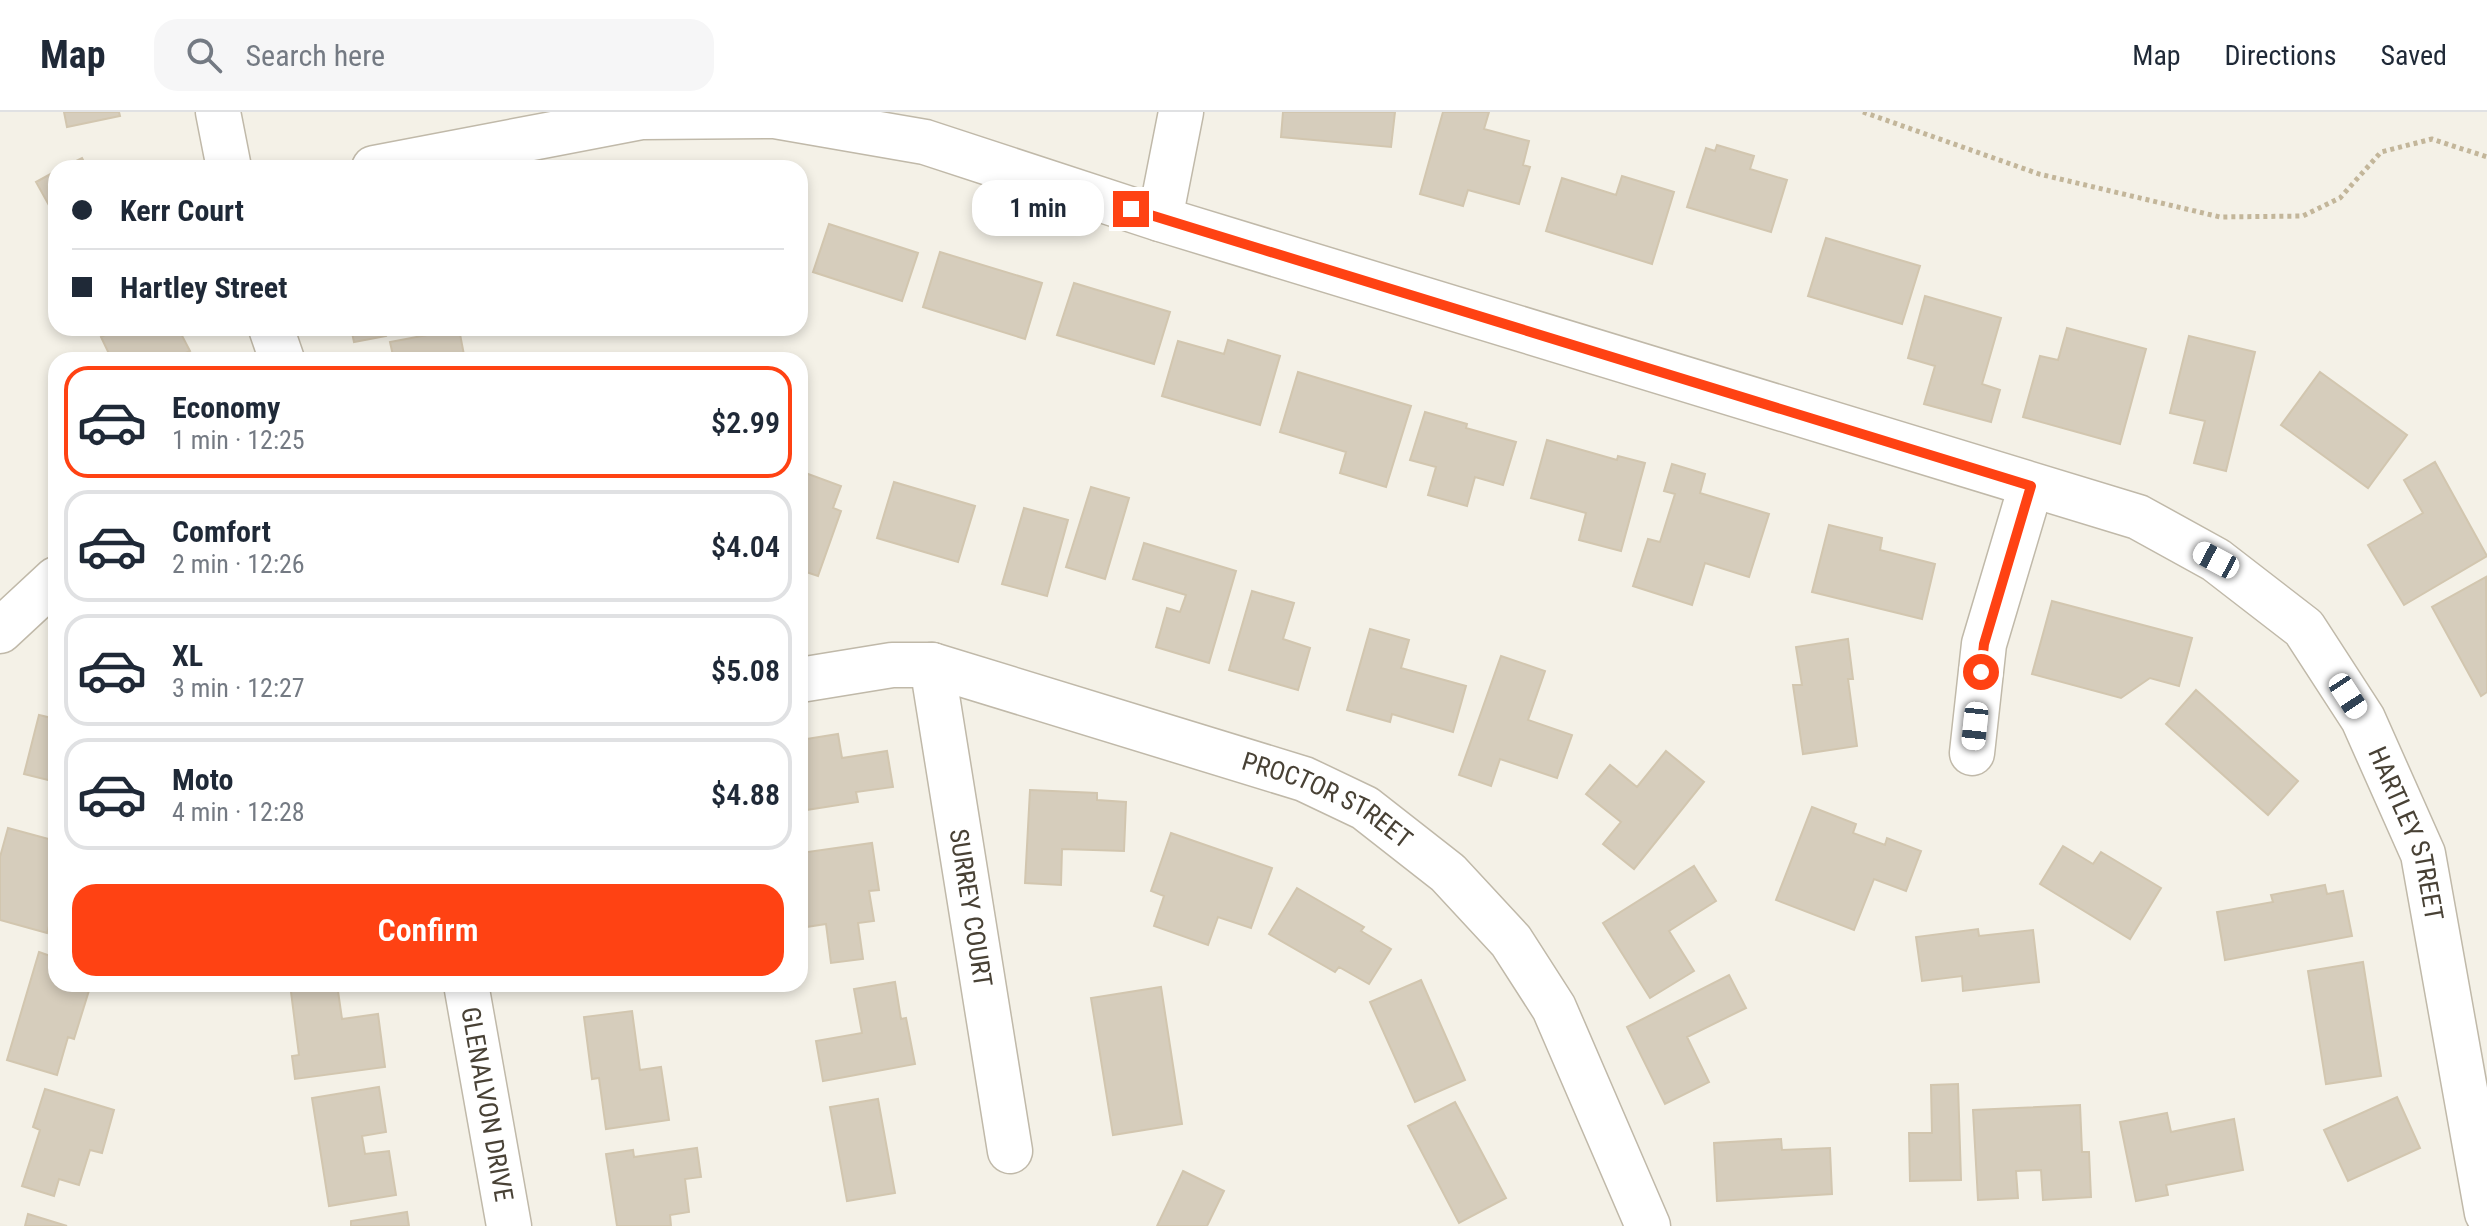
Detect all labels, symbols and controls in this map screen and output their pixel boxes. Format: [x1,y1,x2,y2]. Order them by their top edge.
search box [154,19,714,91]
text: Map [40,33,106,77]
icon: search [182,33,226,77]
text: Search here [246,38,385,73]
text: Map [2132,39,2181,72]
text: Directions [2225,39,2336,72]
text: Saved [2380,39,2447,72]
callout: 1 min [971,181,1103,237]
route end [1113,191,1149,227]
text: Kerr Court [120,193,244,228]
text: 1 min [1009,193,1067,223]
text: Hartley Street [120,270,287,305]
icon: car [76,386,148,458]
text: Economy [172,390,280,425]
text: $2.99 [711,405,780,440]
text: 1 min · 12:25 [172,425,305,455]
icon: car [76,510,148,582]
text: Comfort [172,514,271,549]
text: $4.04 [711,529,780,564]
car [2189,538,2243,582]
text: 2 min · 12:26 [172,549,305,579]
icon: car [76,634,148,706]
text: XL [172,638,203,673]
text: $5.08 [711,653,780,688]
route start [1963,654,1999,690]
car [2325,669,2371,723]
text: 3 min · 12:27 [172,673,305,703]
car [1961,701,1989,751]
street label: HARTLEY STREET [2362,742,2450,923]
street label: PROCTOR STREET [1238,746,1418,854]
icon: car [76,758,148,830]
text: Moto [172,762,233,797]
text: $4.88 [711,777,780,812]
text: 4 min · 12:28 [172,797,305,827]
street label: SURREY COURT [944,827,998,989]
button: Confirm [72,884,784,976]
street label: GLENALVON DRIVE [455,1005,519,1204]

